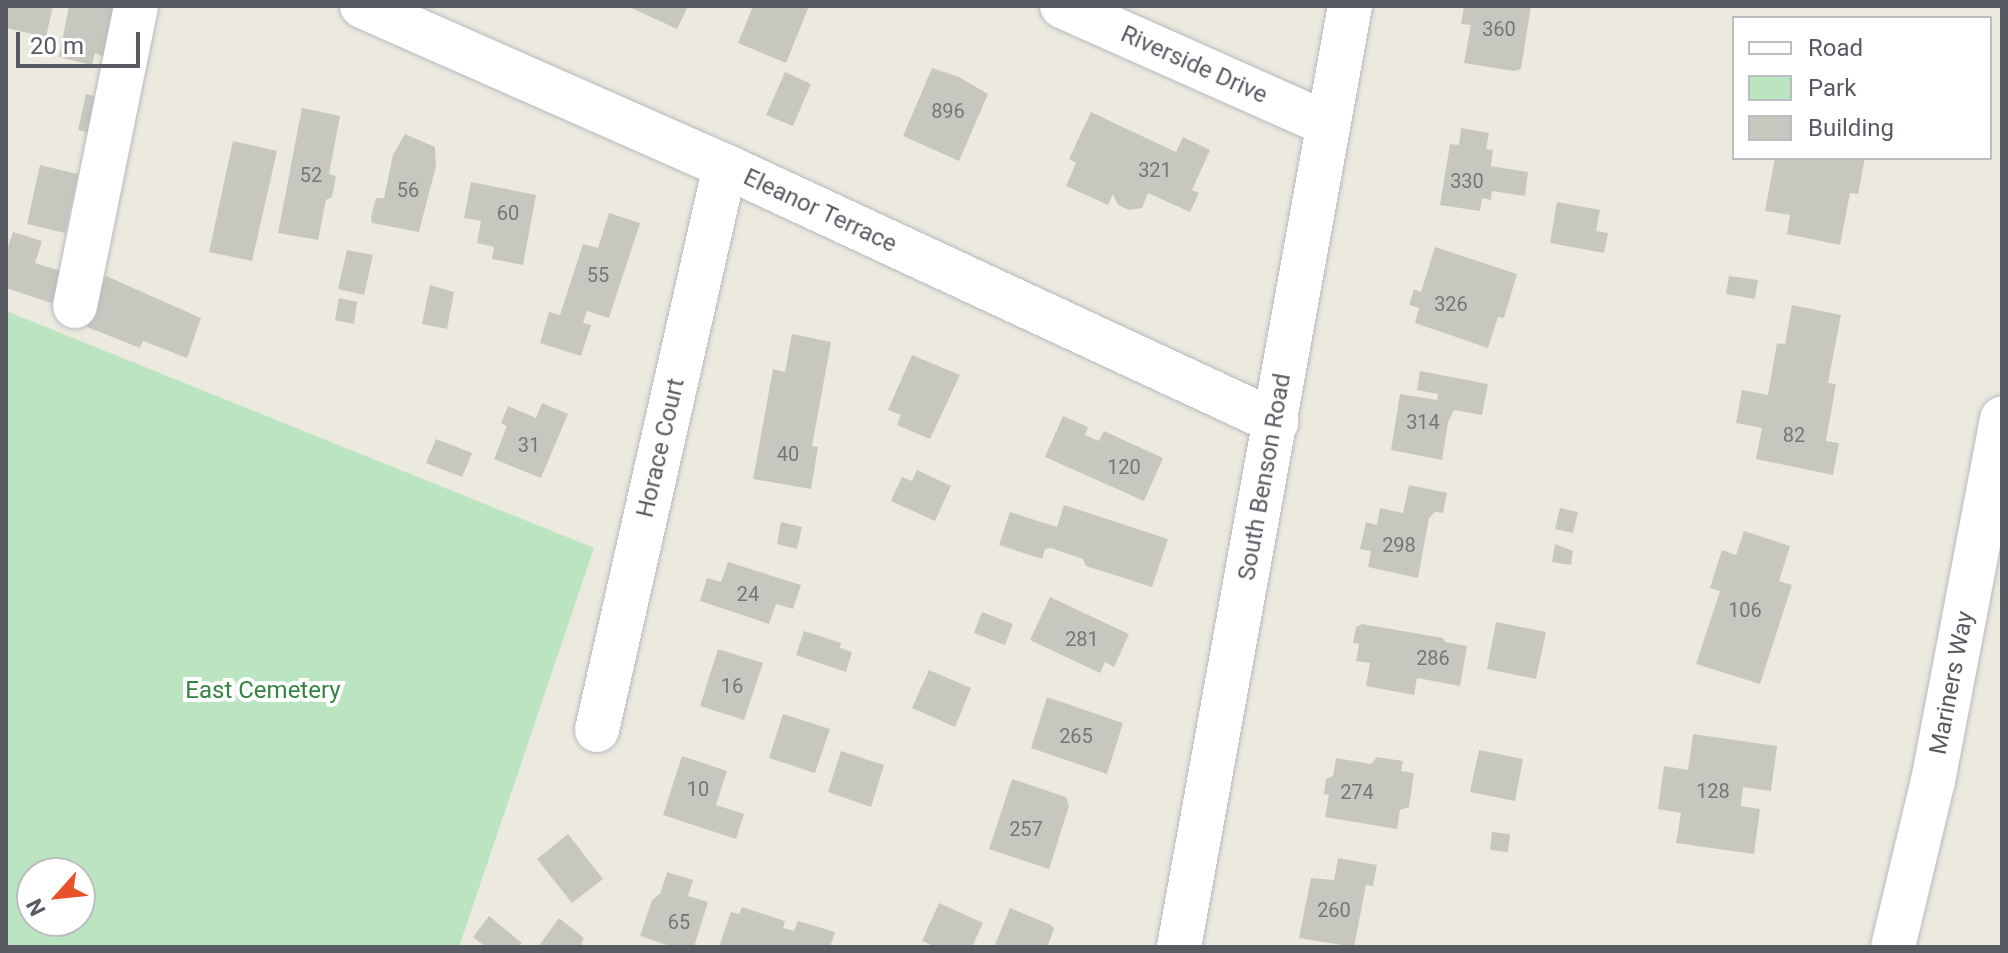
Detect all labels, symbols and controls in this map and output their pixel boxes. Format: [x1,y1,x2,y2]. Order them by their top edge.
scale bar [20,16,144,66]
legend [1732,16,1992,160]
house number: 360 [1482,17,1516,41]
street label: Riverside Drive [1116,20,1272,110]
text: 20 m [30,32,84,60]
text: Road [1808,34,1863,62]
text: Park [1808,74,1856,102]
house number: 896 [931,99,965,123]
text: Building [1808,114,1894,142]
house number: 321 [1138,158,1172,182]
house number: 52 [300,163,322,187]
street label: Eleanor Terrace [739,163,901,259]
house number: 330 [1450,169,1484,193]
house number: 56 [397,178,419,202]
house number: 60 [497,201,519,225]
house number: 55 [587,263,609,287]
house number: 326 [1434,292,1468,316]
street label: South Benson Road [1233,371,1297,583]
street label: Horace Court [631,376,691,520]
house number: 314 [1406,410,1440,434]
house number: 82 [1783,423,1805,447]
house number: 31 [518,433,540,457]
house number: 40 [777,442,799,466]
house number: 120 [1107,455,1141,479]
house number: 298 [1382,533,1416,557]
house number: 24 [737,582,759,606]
house number: 106 [1728,598,1762,622]
street label: Mariners Way [1924,609,1980,757]
house number: 281 [1065,627,1099,651]
house number: 286 [1416,646,1450,670]
house number: 16 [721,674,743,698]
park label: East Cemetery [185,677,341,705]
house number: 265 [1059,724,1093,748]
house number: 10 [687,777,709,801]
house number: 128 [1696,779,1730,803]
house number: 274 [1340,780,1374,804]
house number: 257 [1009,817,1043,841]
north arrow [16,857,96,937]
text: N [21,895,51,920]
house number: 260 [1317,898,1351,922]
house number: 65 [668,910,690,934]

